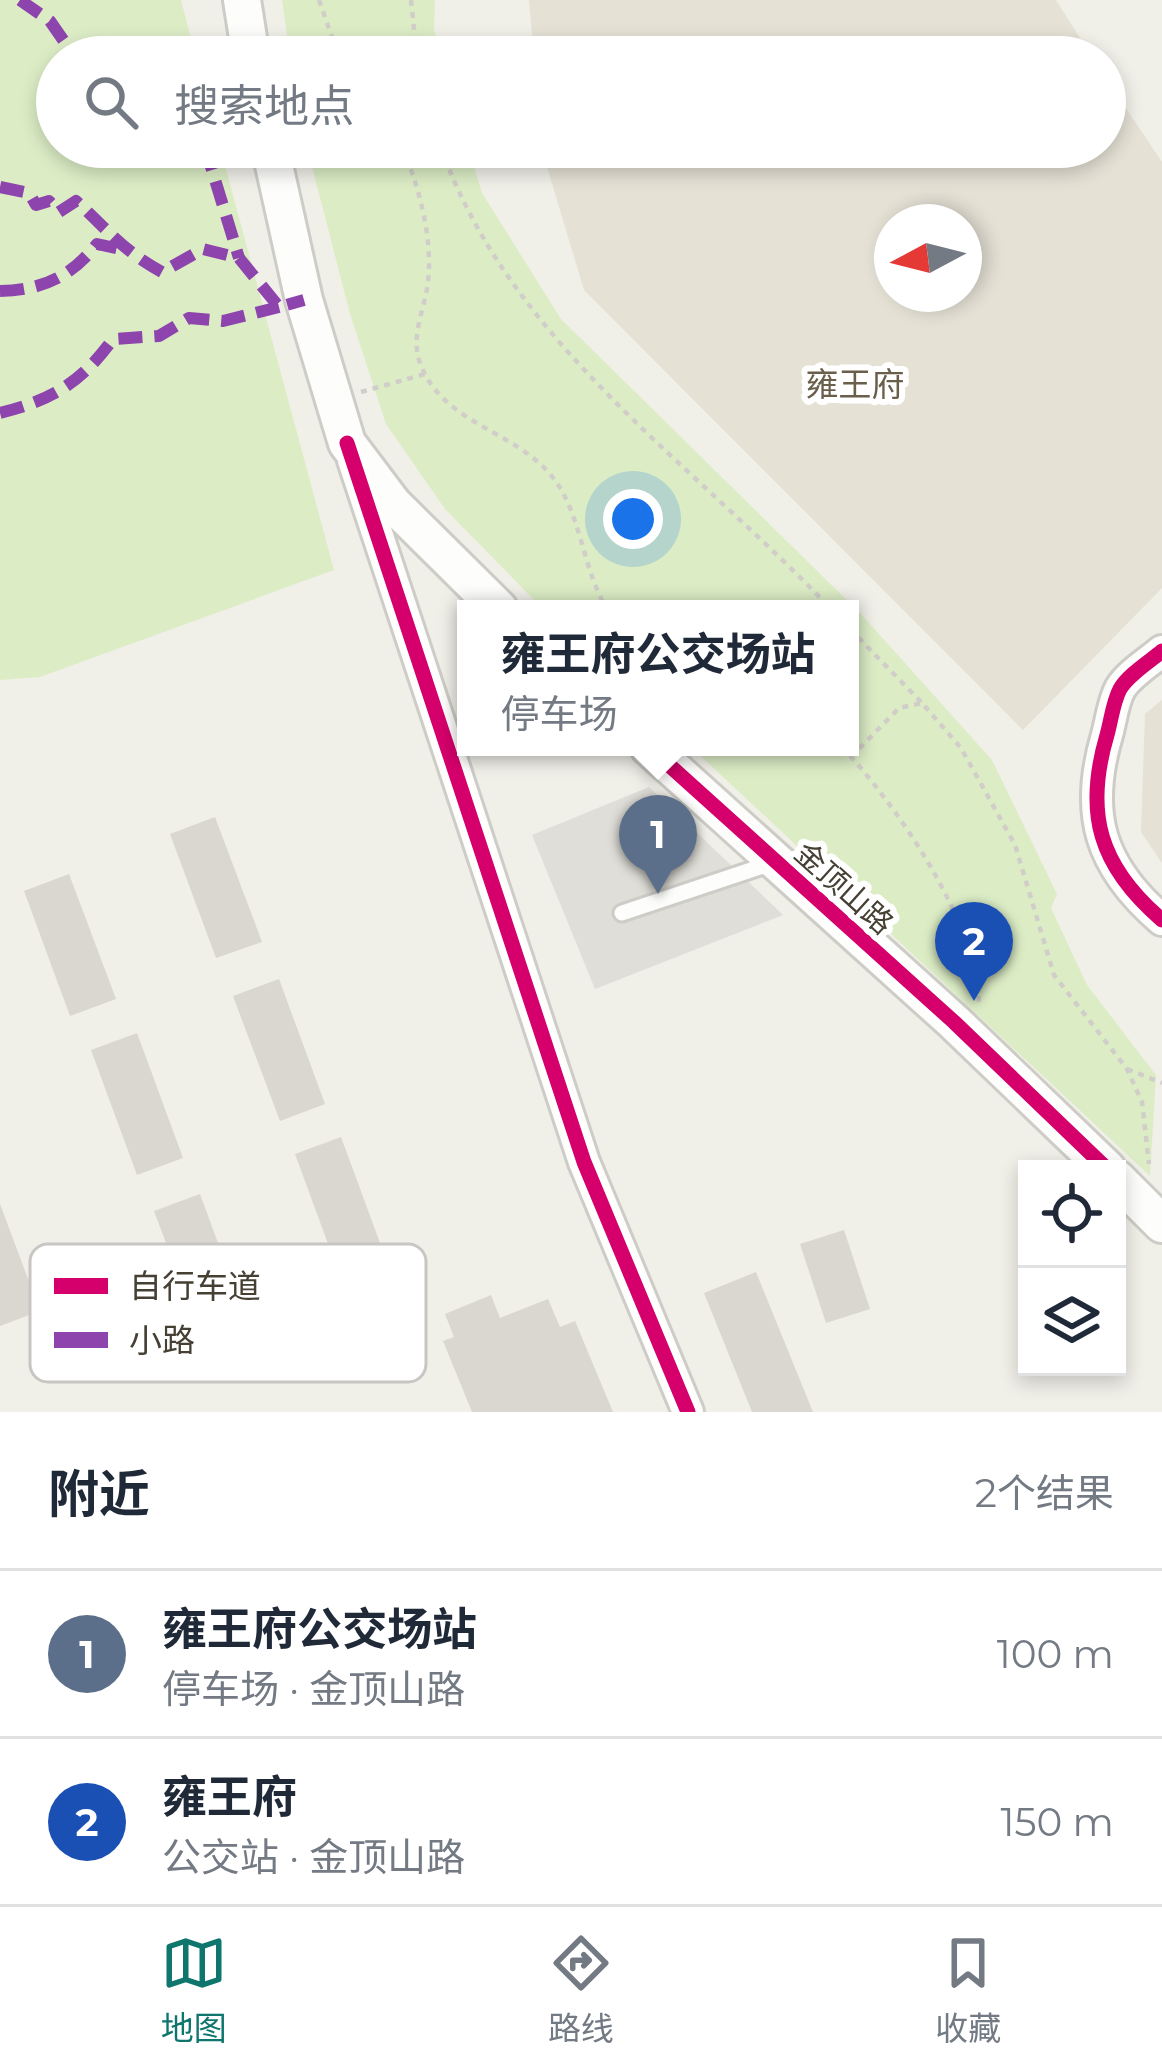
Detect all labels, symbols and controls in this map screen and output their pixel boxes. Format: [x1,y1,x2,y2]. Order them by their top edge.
search box [36,36,1126,168]
icon: search [78,69,144,135]
text: 搜索地点 [174,78,354,133]
north arrow [874,204,982,312]
district label: 雍王府 [806,364,905,404]
your location [603,489,663,549]
popup [457,600,859,756]
text: 雍王府公交场站 [500,626,816,681]
text: 停车场 [500,690,618,738]
pin: 1 [619,795,697,894]
street label: 金顶山路 [787,834,901,942]
pin: 2 [935,902,1013,1001]
map controls [1018,1160,1126,1376]
button: locate [1018,1160,1126,1268]
legend [30,1244,426,1382]
text: 自行车道 [129,1266,261,1306]
button: layers [1018,1268,1126,1376]
text: 小路 [129,1320,195,1360]
text: 附近 [48,1463,150,1525]
text: 2个结果 [975,1469,1114,1517]
text: 雍王府公交场站 [162,1601,477,1656]
text: 1 [79,1630,95,1678]
text: 100 m [997,1630,1114,1678]
text: 停车场 · 金顶山路 [162,1665,465,1713]
text: 雍王府 [162,1769,297,1824]
text: 2 [75,1798,99,1846]
text: 150 m [1000,1798,1114,1846]
text: 公交站 · 金顶山路 [162,1833,465,1881]
tab: 地图 [161,1930,227,2050]
tab: 路线 [548,1930,614,2050]
tab: 收藏 [935,1930,1001,2050]

